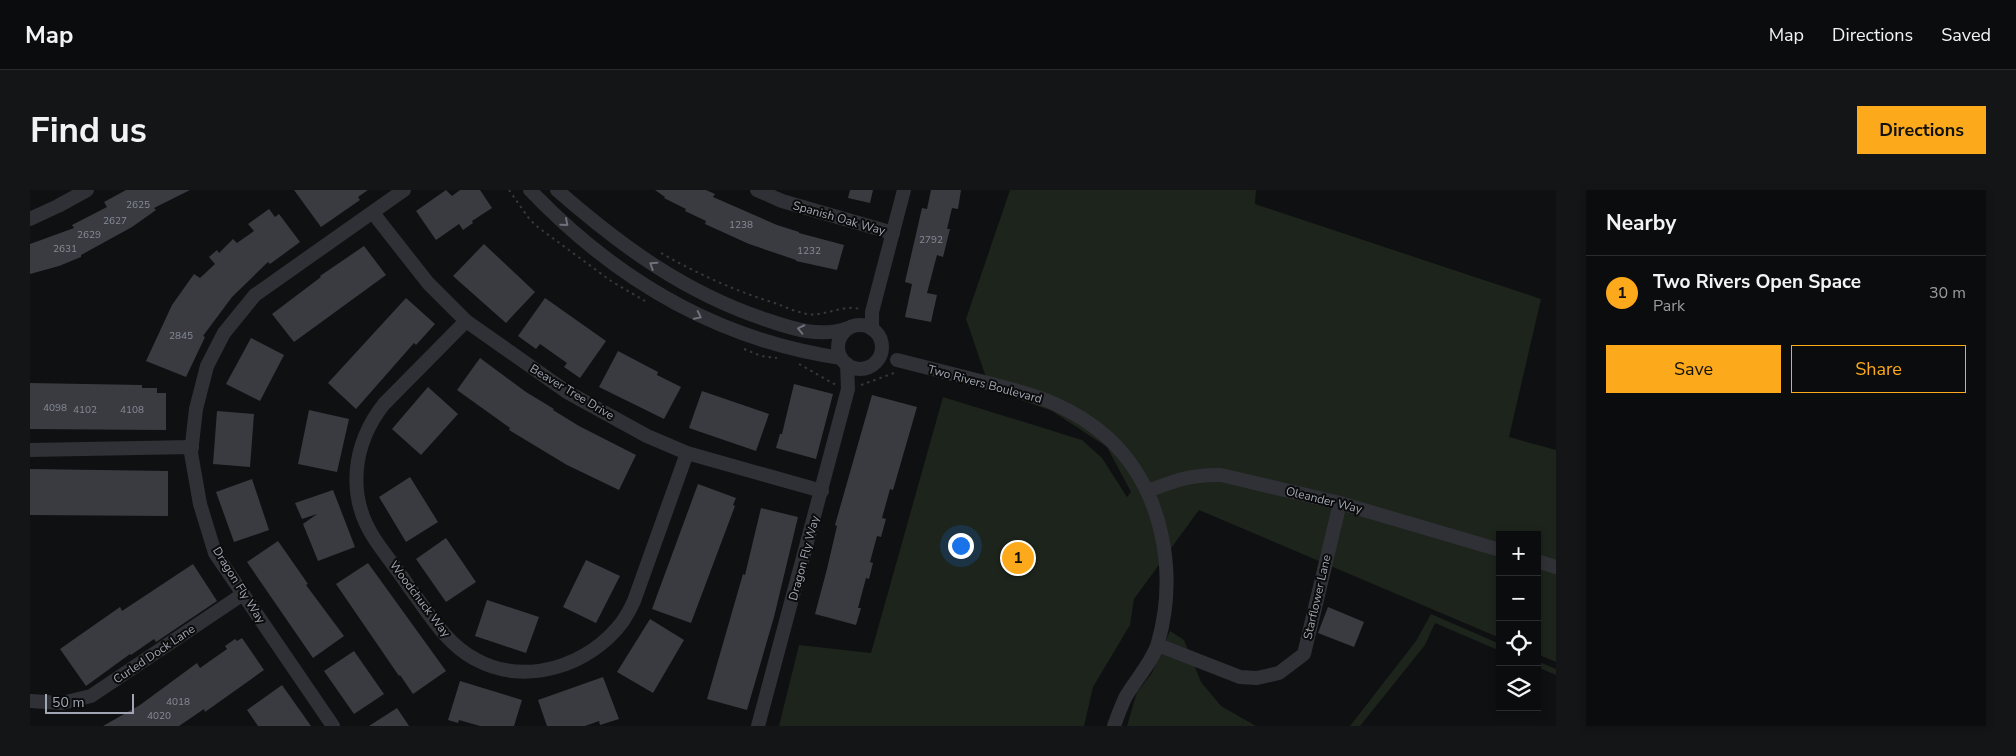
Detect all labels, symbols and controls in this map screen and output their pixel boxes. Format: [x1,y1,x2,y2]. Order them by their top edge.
text: Map [25,19,73,51]
text: Map [1769,23,1804,47]
text: Directions [1832,23,1913,47]
text: Saved [1941,23,1991,47]
button: Directions [1857,106,1986,154]
text: Find us [30,107,147,154]
street label: Spanish Oak Way [791,197,888,239]
house number: 2625 [126,198,150,212]
text: Nearby [1606,209,1676,237]
house number: 2627 [103,214,127,228]
one-way arrow [559,218,568,226]
house number: 1238 [729,218,753,232]
house number: 2629 [77,228,101,242]
house number: 2792 [919,233,943,247]
house number: 2631 [53,242,77,256]
house number: 1232 [797,244,821,258]
one-way arrow [649,262,658,271]
text: Two Rivers Open Space [1653,269,1861,295]
text: 1 [1617,282,1627,304]
text: 30 m [1929,282,1966,304]
text: Park [1653,295,1685,317]
one-way arrow [693,309,702,320]
one-way arrow [796,325,805,335]
house number: 2845 [169,329,193,343]
button: Save [1606,345,1781,393]
button: Share [1791,345,1966,393]
street label: Beaver Tree Drive [527,361,617,423]
street label: Two Rivers Boulevard [926,361,1044,407]
house number: 4098 [43,401,67,415]
house number: 4102 [73,403,97,417]
house number: 4108 [120,403,144,417]
street label: Oleander Way [1284,483,1365,517]
street label: Dragon Fly Way [785,513,823,602]
map controls [1496,531,1541,711]
button: + [1496,531,1541,576]
your location [948,533,974,559]
pin: 1 [1002,539,1034,577]
street label: Dragon Fly Way [209,544,269,627]
street label: Starflower Lane [1299,553,1335,641]
street label: Woodchuck Way [386,558,454,641]
button: − [1496,576,1541,621]
street label: Curled Dock Lane [110,621,198,687]
button: locate [1496,621,1541,666]
button: layers [1496,666,1541,711]
scale bar [45,691,134,714]
text: 50 m [52,693,84,712]
house number: 4018 [166,695,190,709]
house number: 4020 [147,709,171,723]

